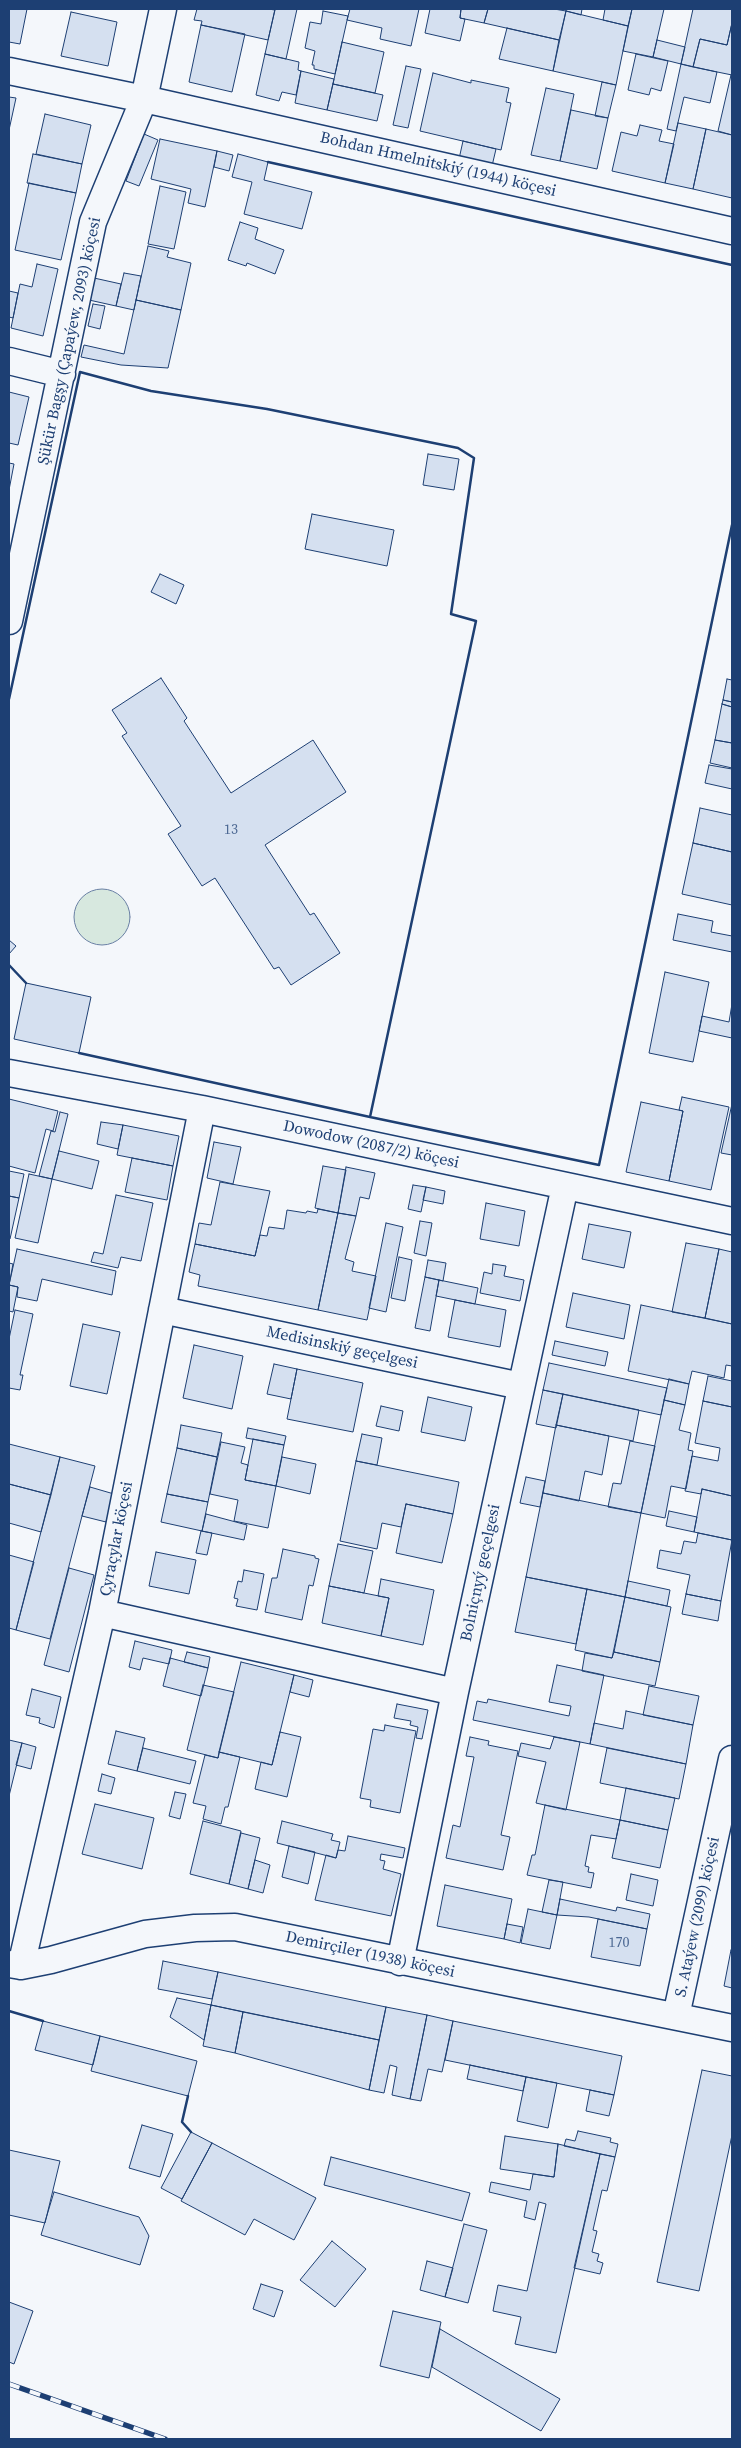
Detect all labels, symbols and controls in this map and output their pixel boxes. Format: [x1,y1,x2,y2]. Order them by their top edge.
street label: Bohdan Hmelnitskiý (1944) köçesi [318,128,558,202]
street label: Şükür Bagşy (Çapaýew, 2093) köçesi [34,215,106,467]
house number: 13 [224,822,238,838]
street label: Dowodow (2087/2) köçesi [281,1117,461,1173]
street label: Medisinskiý geçelgesi [265,1323,419,1373]
street label: Çyraçylar köçesi [96,1480,138,1598]
street label: Bolniçnyý geçelgesi [457,1503,505,1643]
street label: S. Ataýew (2099) köçesi [672,1835,724,1999]
street label: Demirçiler (1938) köçesi [284,1928,456,1982]
house number: 170 [609,1935,629,1951]

